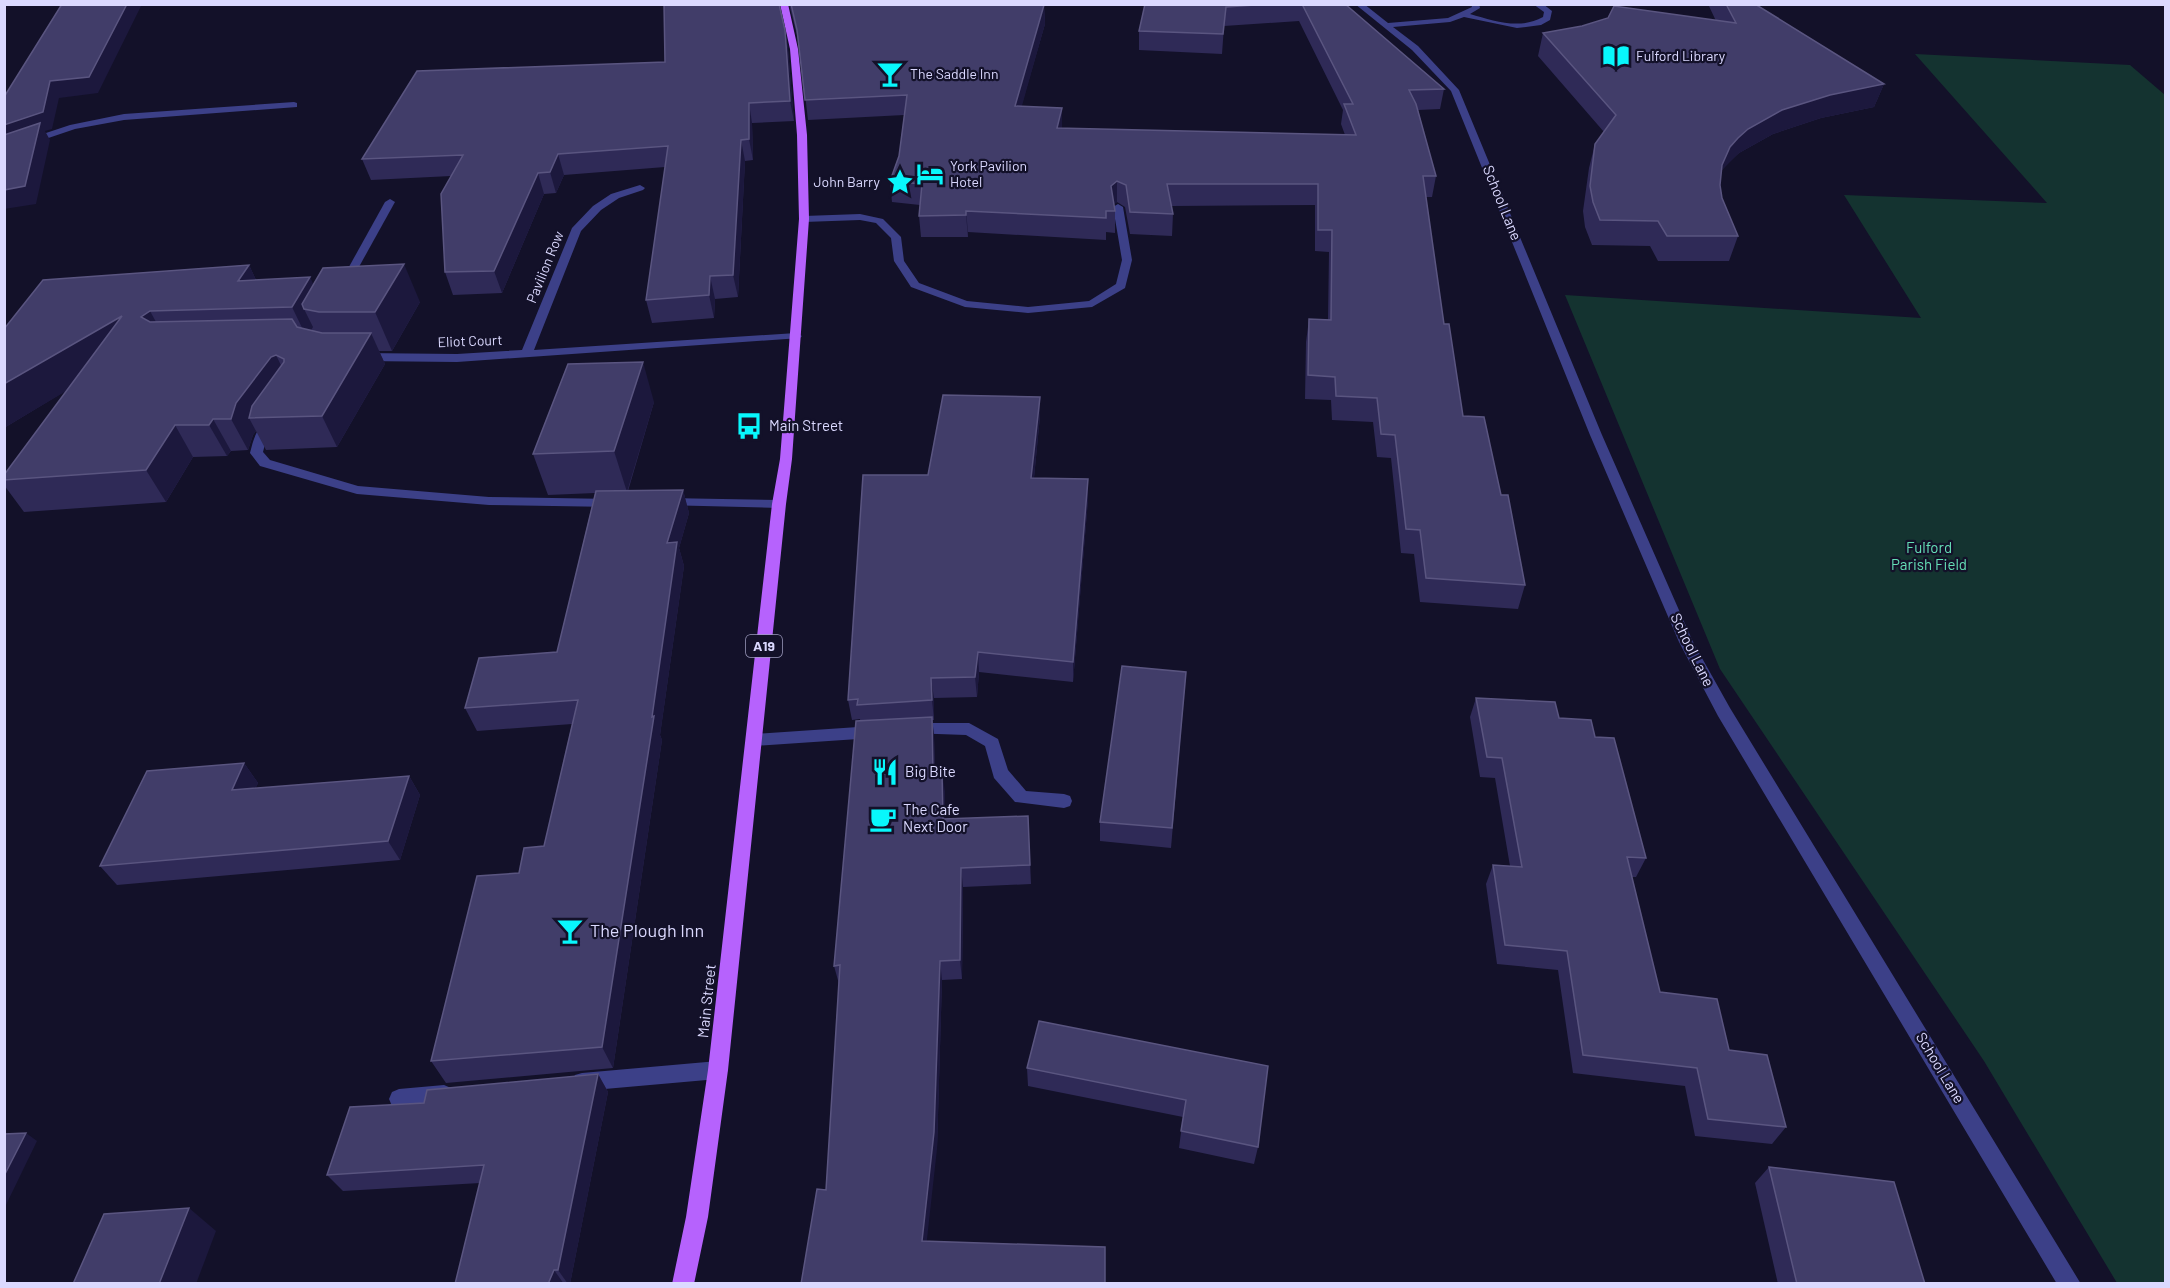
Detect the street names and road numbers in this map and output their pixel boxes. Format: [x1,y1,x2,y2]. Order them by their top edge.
street label: School Lane [1480,162,1526,243]
street label: Pavilion Row [522,228,567,305]
street label: Eliot Court [437,331,503,350]
street label: School Lane [1667,610,1718,689]
road number: A19 [746,635,782,657]
street label: Main Street [693,963,719,1039]
street label: School Lane [1913,1029,1969,1106]

